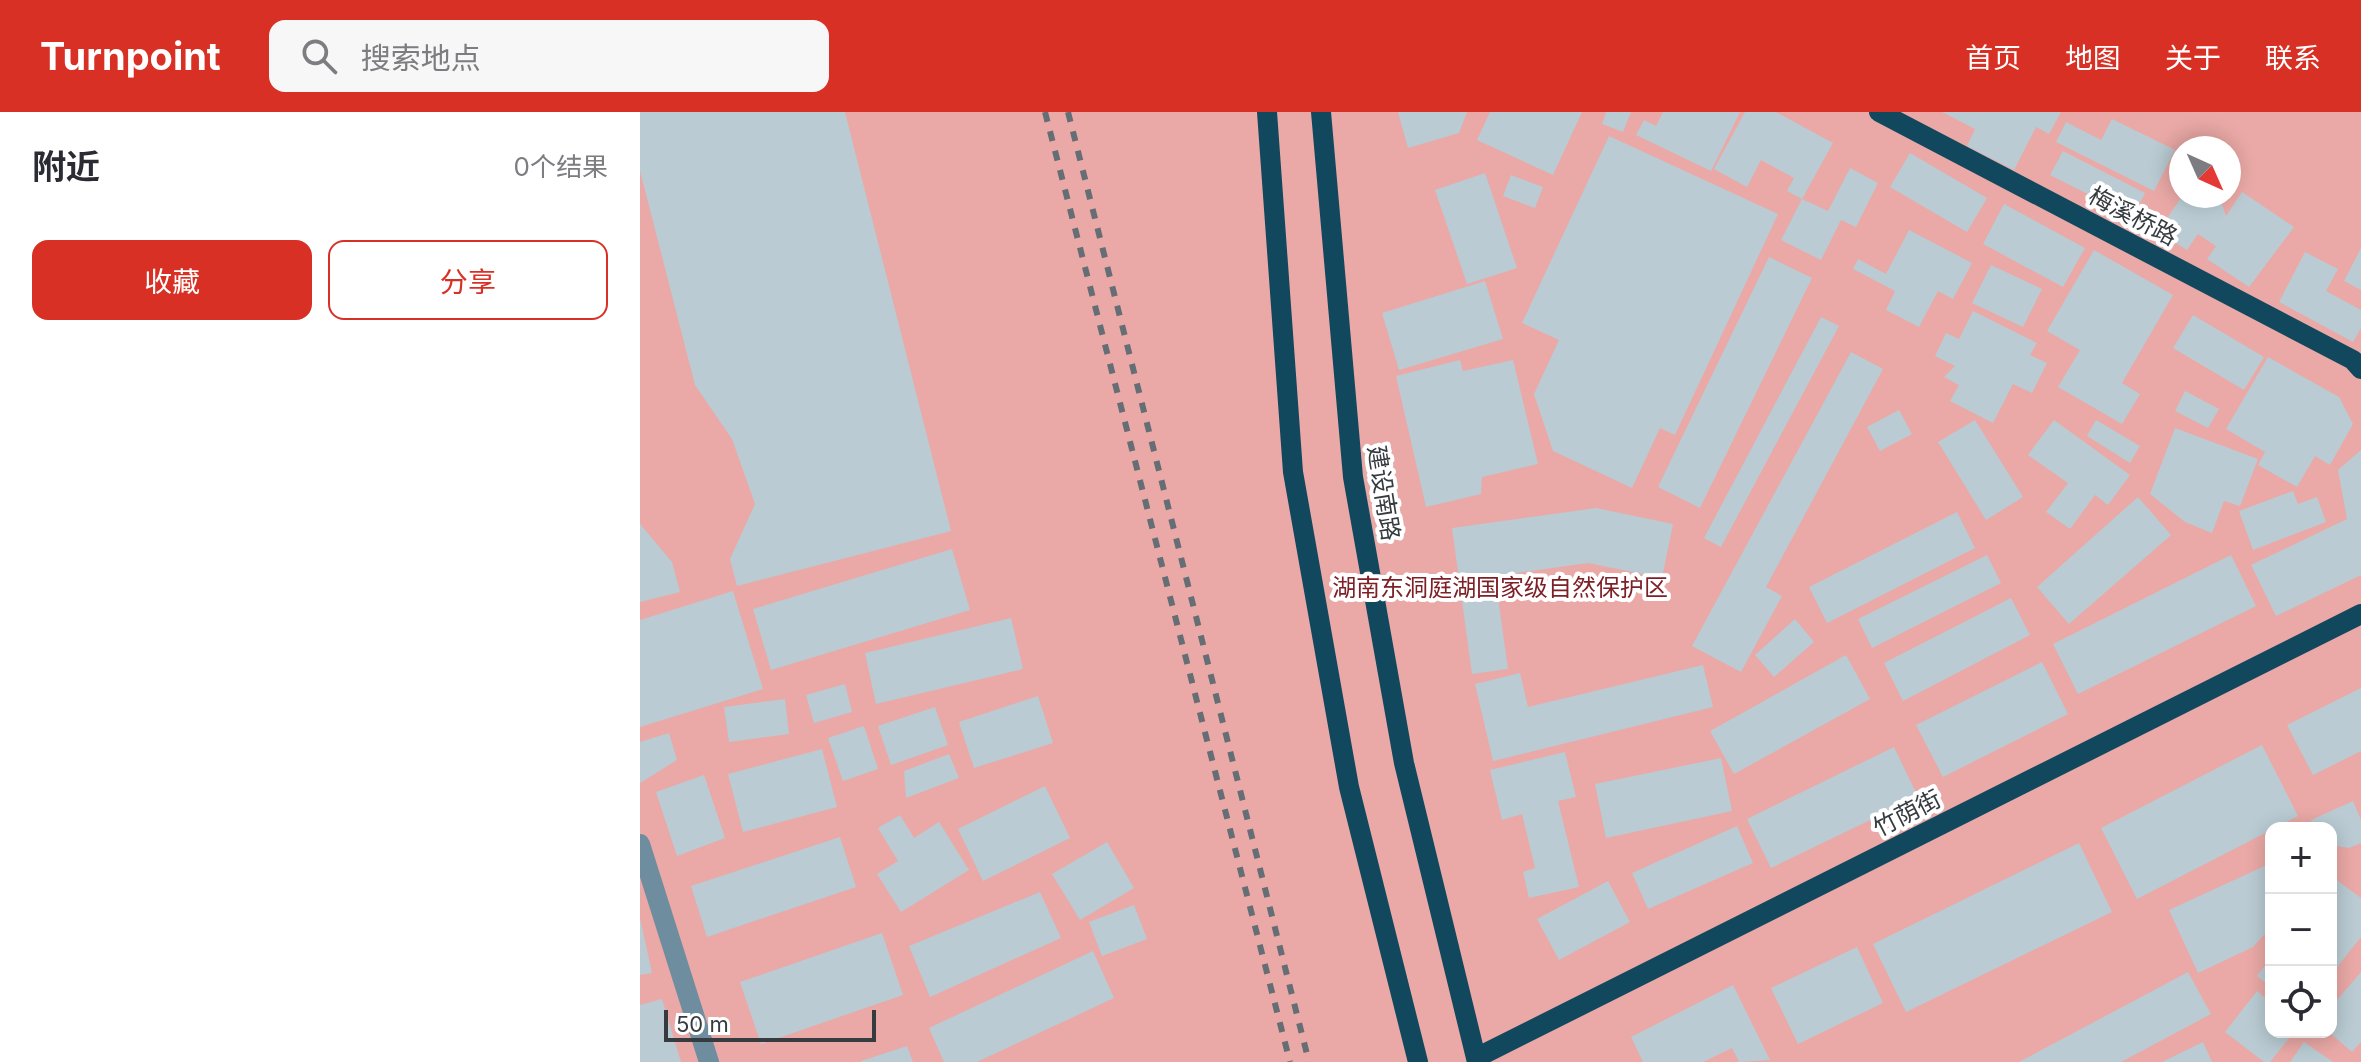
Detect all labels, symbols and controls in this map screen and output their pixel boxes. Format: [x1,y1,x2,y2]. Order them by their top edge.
search box [269,20,829,92]
text: Turnpoint [40,33,221,79]
icon: search [297,34,341,78]
text: 搜索地点 [361,40,481,76]
text: 首页 [1965,41,2021,75]
text: 地图 [2065,41,2121,75]
text: 关于 [2165,41,2221,75]
text: 联系 [2265,41,2321,75]
north arrow [2169,136,2241,208]
text: 附近 [32,146,100,187]
text: 0个结果 [514,151,608,182]
street label: 梅溪桥路 [2084,181,2182,251]
button: 收藏 [32,240,312,320]
button: 分享 [328,240,608,320]
street label: 建设南路 [1362,443,1406,543]
park label: 湖南东洞庭湖国家级自然保护区 [1332,573,1668,602]
street label: 竹荫街 [1868,784,1946,842]
map controls [2265,822,2337,1038]
button: + [2265,822,2337,894]
button: − [2265,894,2337,966]
button: locate [2265,966,2337,1038]
scale bar [664,1006,876,1042]
text: 50 m [676,1011,729,1037]

